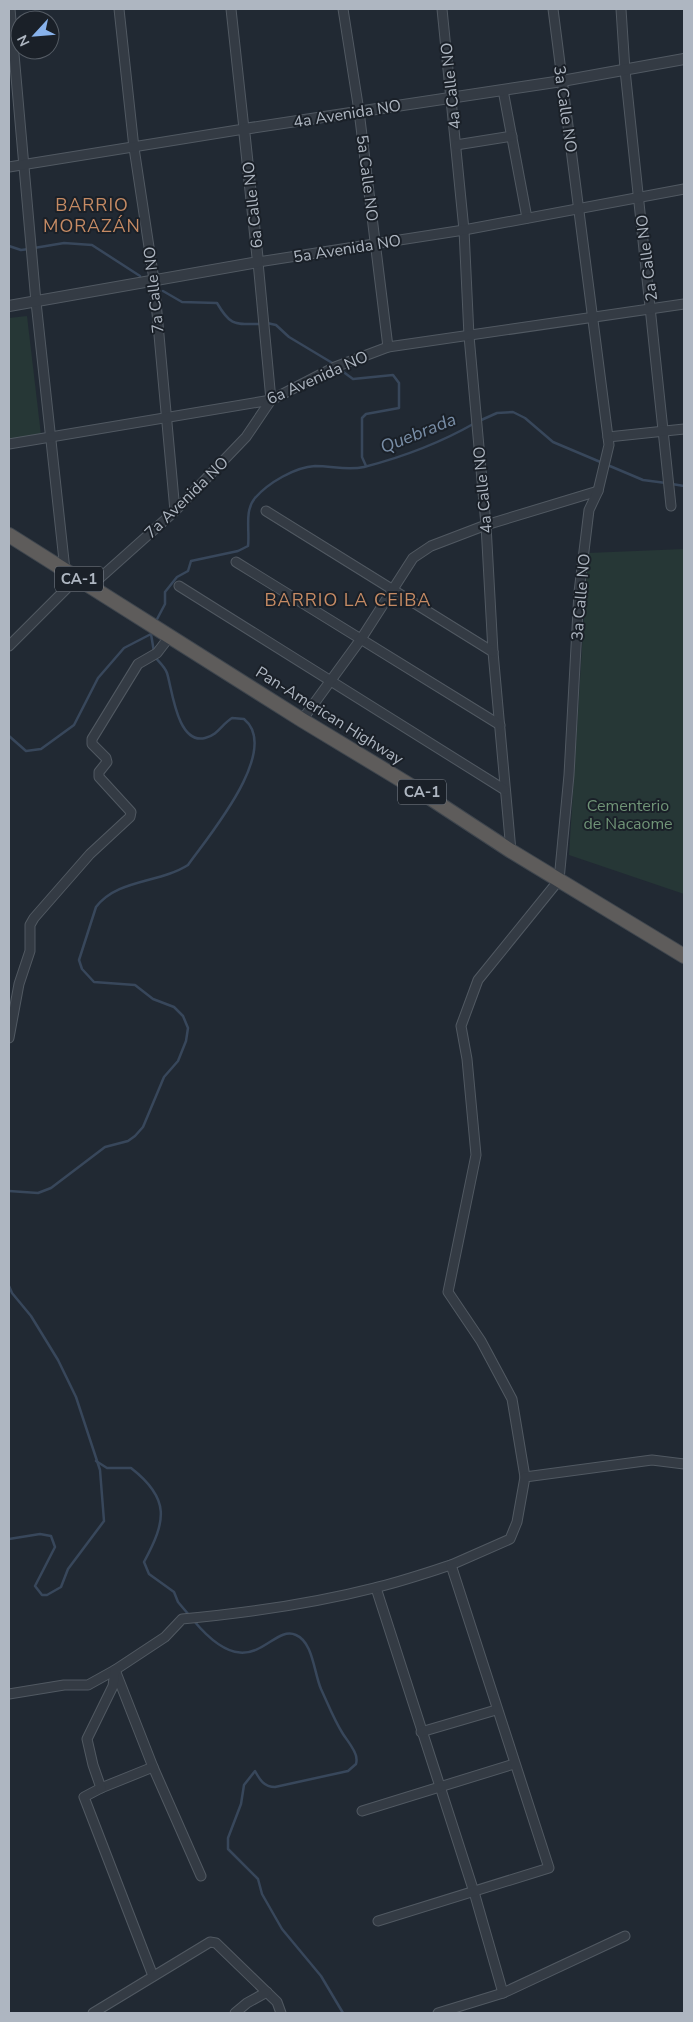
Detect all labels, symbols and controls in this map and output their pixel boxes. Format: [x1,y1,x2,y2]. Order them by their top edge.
north arrow [10,10,60,60]
text: N [13,32,35,49]
street label: 4a Calle NO [435,41,466,130]
street label: 3a Calle NO [548,64,582,154]
street label: 4a Avenida NO [292,95,403,133]
street label: 5a Calle NO [351,133,383,223]
street label: 6a Calle NO [237,160,268,249]
district label: BARRIO MORAZÁN [43,193,141,238]
street label: 2a Calle NO [631,213,663,303]
street label: 5a Avenida NO [292,230,403,268]
street label: 7a Calle NO [138,245,169,334]
street label: 6a Avenida NO [263,346,372,410]
water label: Quebrada [376,407,460,459]
street label: 4a Calle NO [468,445,498,534]
street label: 7a Avenida NO [140,452,234,543]
street label: 3a Calle NO [566,553,596,642]
road number: CA-1 [55,566,103,592]
district label: BARRIO LA CEIBA [265,588,431,612]
street label: Pan-American Highway [251,661,408,771]
road number: CA-1 [398,780,446,804]
park label: Cementerio de Nacaome [583,795,673,835]

